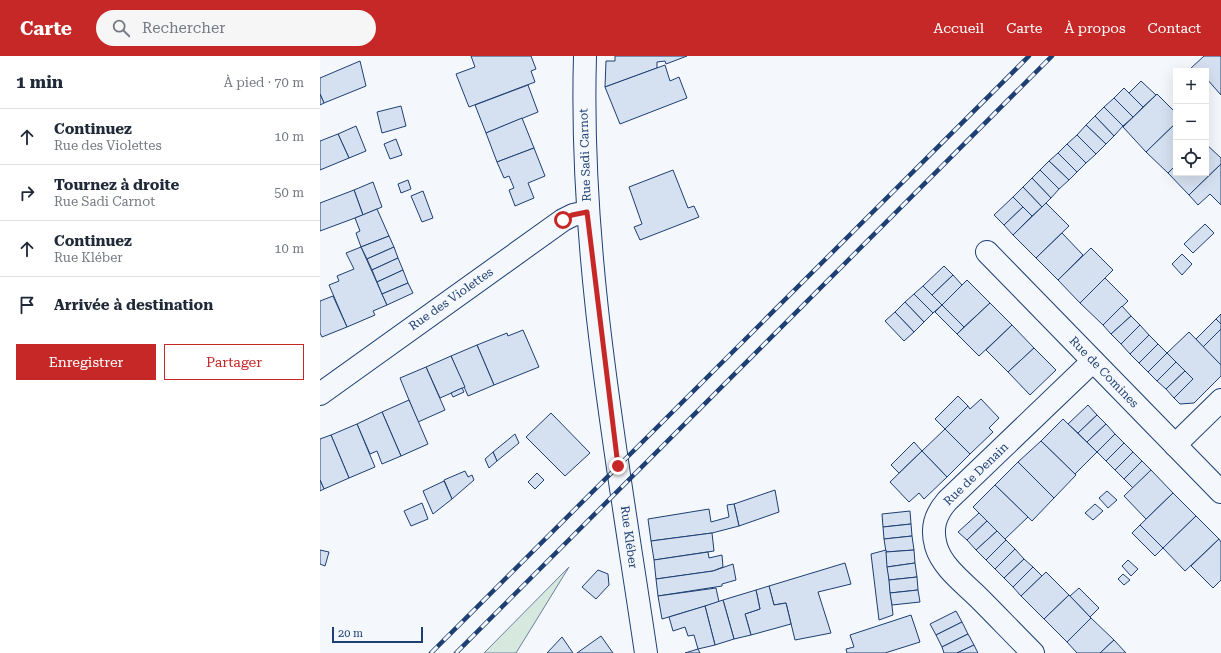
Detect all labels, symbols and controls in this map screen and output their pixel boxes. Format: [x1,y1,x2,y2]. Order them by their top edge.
search box [96,10,376,46]
text: Carte [20,17,72,40]
icon: search [110,17,132,39]
text: Rechercher [142,19,225,37]
text: Accueil [933,20,984,36]
text: Carte [1006,20,1043,36]
text: À propos [1065,20,1126,36]
text: Contact [1148,20,1201,36]
map controls [1173,68,1209,176]
button: + [1173,68,1209,104]
text: 1 min [16,72,63,92]
text: À pied · 70 m [224,75,304,90]
button: − [1173,104,1209,140]
street label: Rue Sadi Carnot [576,108,594,202]
text: Continuez [54,120,132,138]
icon: ahead [16,126,38,148]
text: 10 m [274,129,304,144]
text: Rue des Violettes [54,138,162,153]
button: locate [1173,140,1209,176]
text: Tournez à droite [54,176,179,194]
icon: right [16,182,38,204]
text: 50 m [274,185,304,200]
text: Rue Sadi Carnot [54,194,155,209]
route start [554,211,572,229]
text: Continuez [54,232,132,250]
icon: ahead [16,238,38,260]
text: 10 m [274,241,304,256]
text: Rue Kléber [54,250,123,265]
street label: Rue des Violettes [406,265,496,333]
icon: arrive [16,294,38,316]
text: Arrivée à destination [54,296,213,314]
street label: Rue de Comines [1067,334,1142,411]
button: Enregistrer [16,344,156,380]
button: Partager [164,344,304,380]
street label: Rue de Denain [941,440,1011,508]
route end [609,457,627,475]
street label: Rue Kléber [618,505,640,569]
scale bar [332,625,423,644]
text: 20 m [338,627,363,640]

